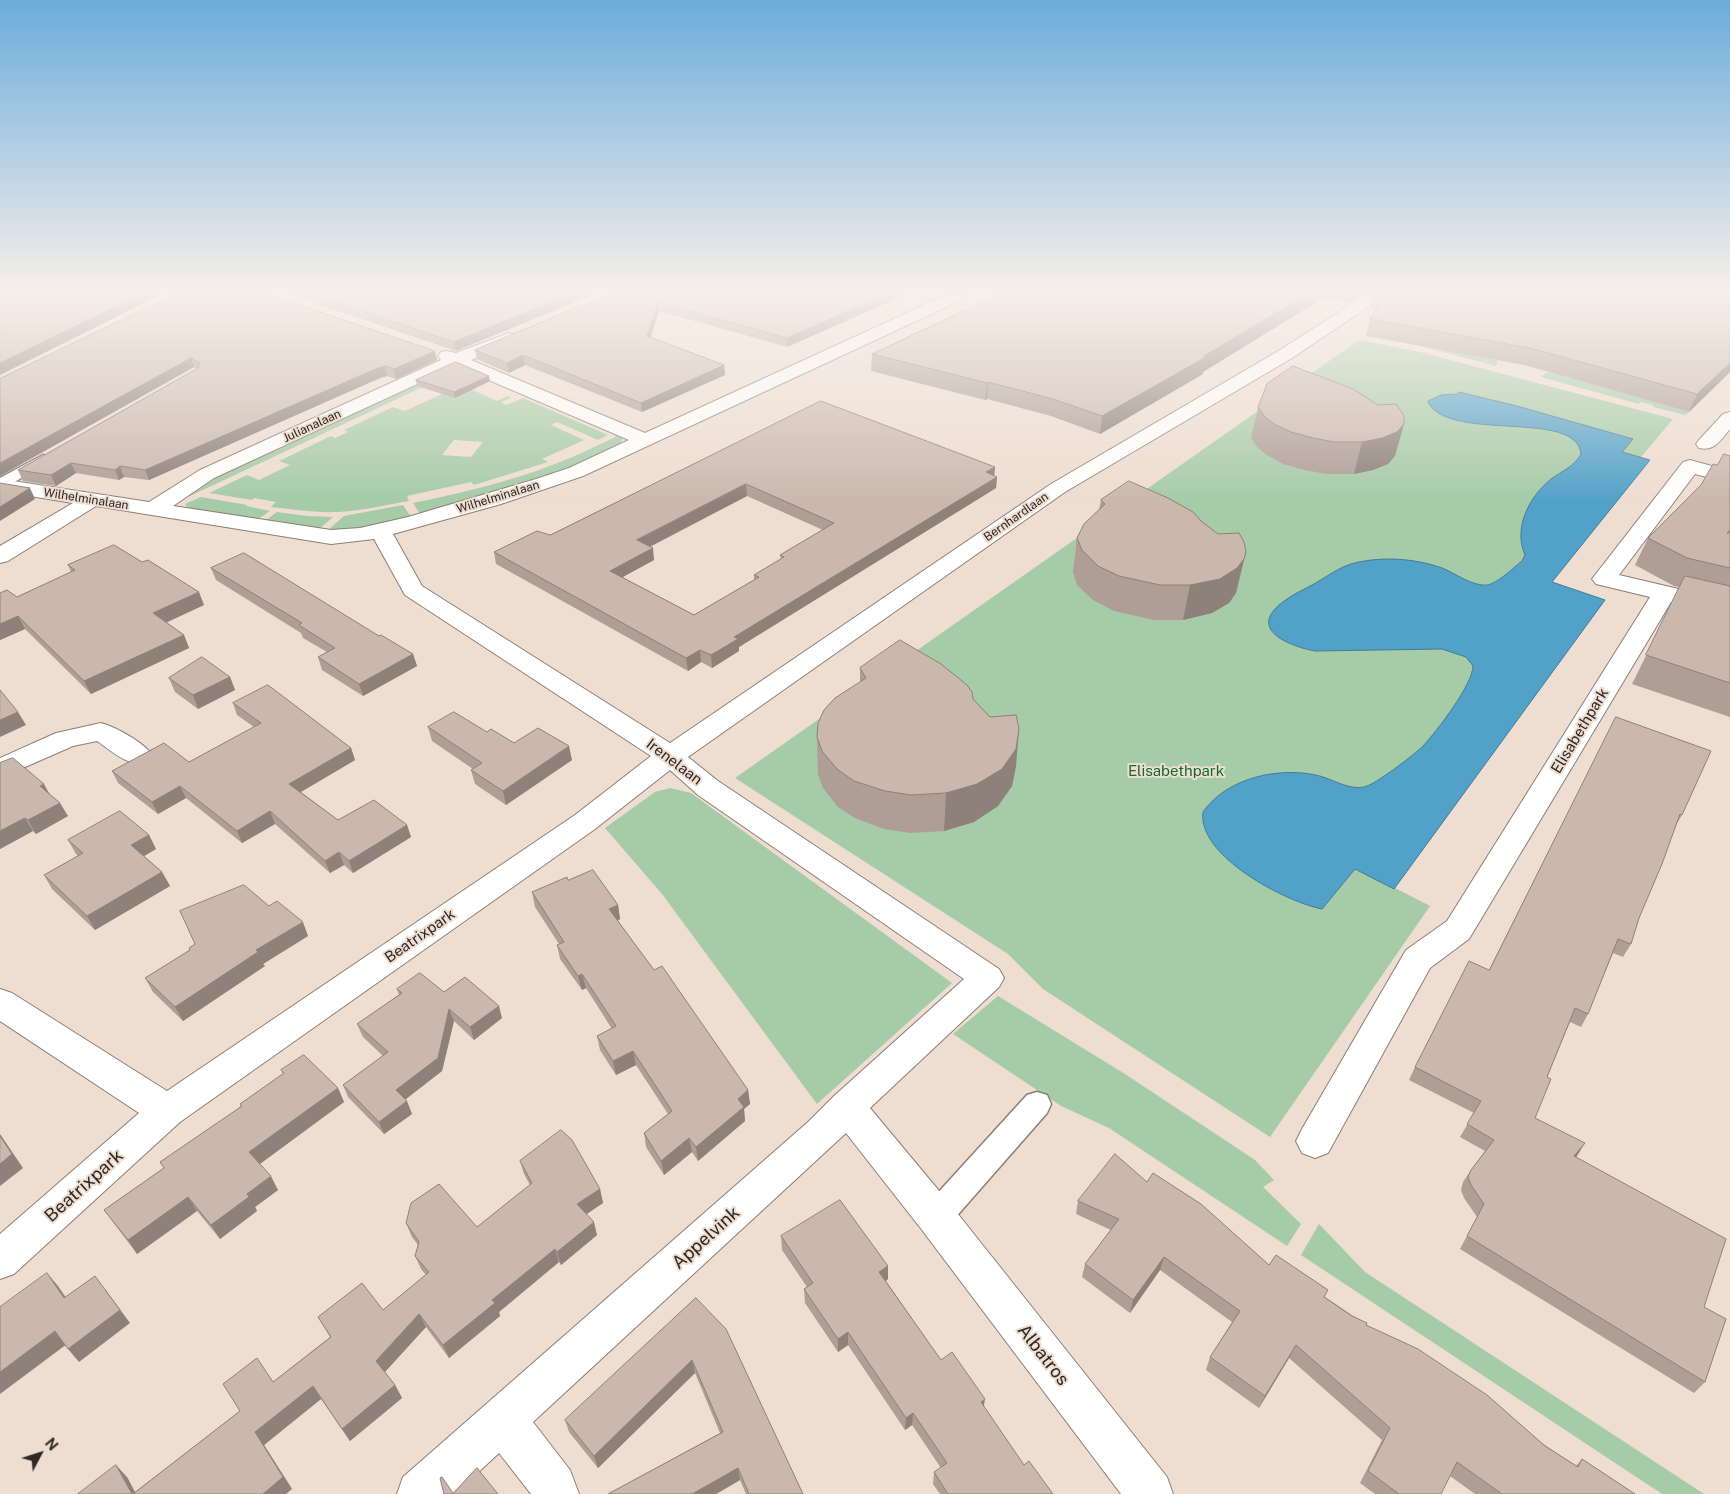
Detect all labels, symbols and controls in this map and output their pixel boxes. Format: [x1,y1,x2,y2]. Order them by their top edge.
street label: Julianalaan [281,406,343,446]
street label: Wilhelminalaan [455,478,541,516]
street label: Wilhelminalaan [42,485,130,513]
street label: Bernhardlaan [981,489,1051,545]
street label: Elisabethpark [1548,685,1612,777]
street label: Irenelaan [642,735,706,789]
park label: Elisabethpark [1128,762,1224,780]
street label: Beatrixpark [381,905,459,967]
street label: Beatrixpark [40,1145,128,1227]
street label: Appelvink [668,1202,744,1274]
street label: Albatros [1012,1320,1074,1390]
north arrow [15,1429,65,1479]
text: N [42,1435,61,1454]

